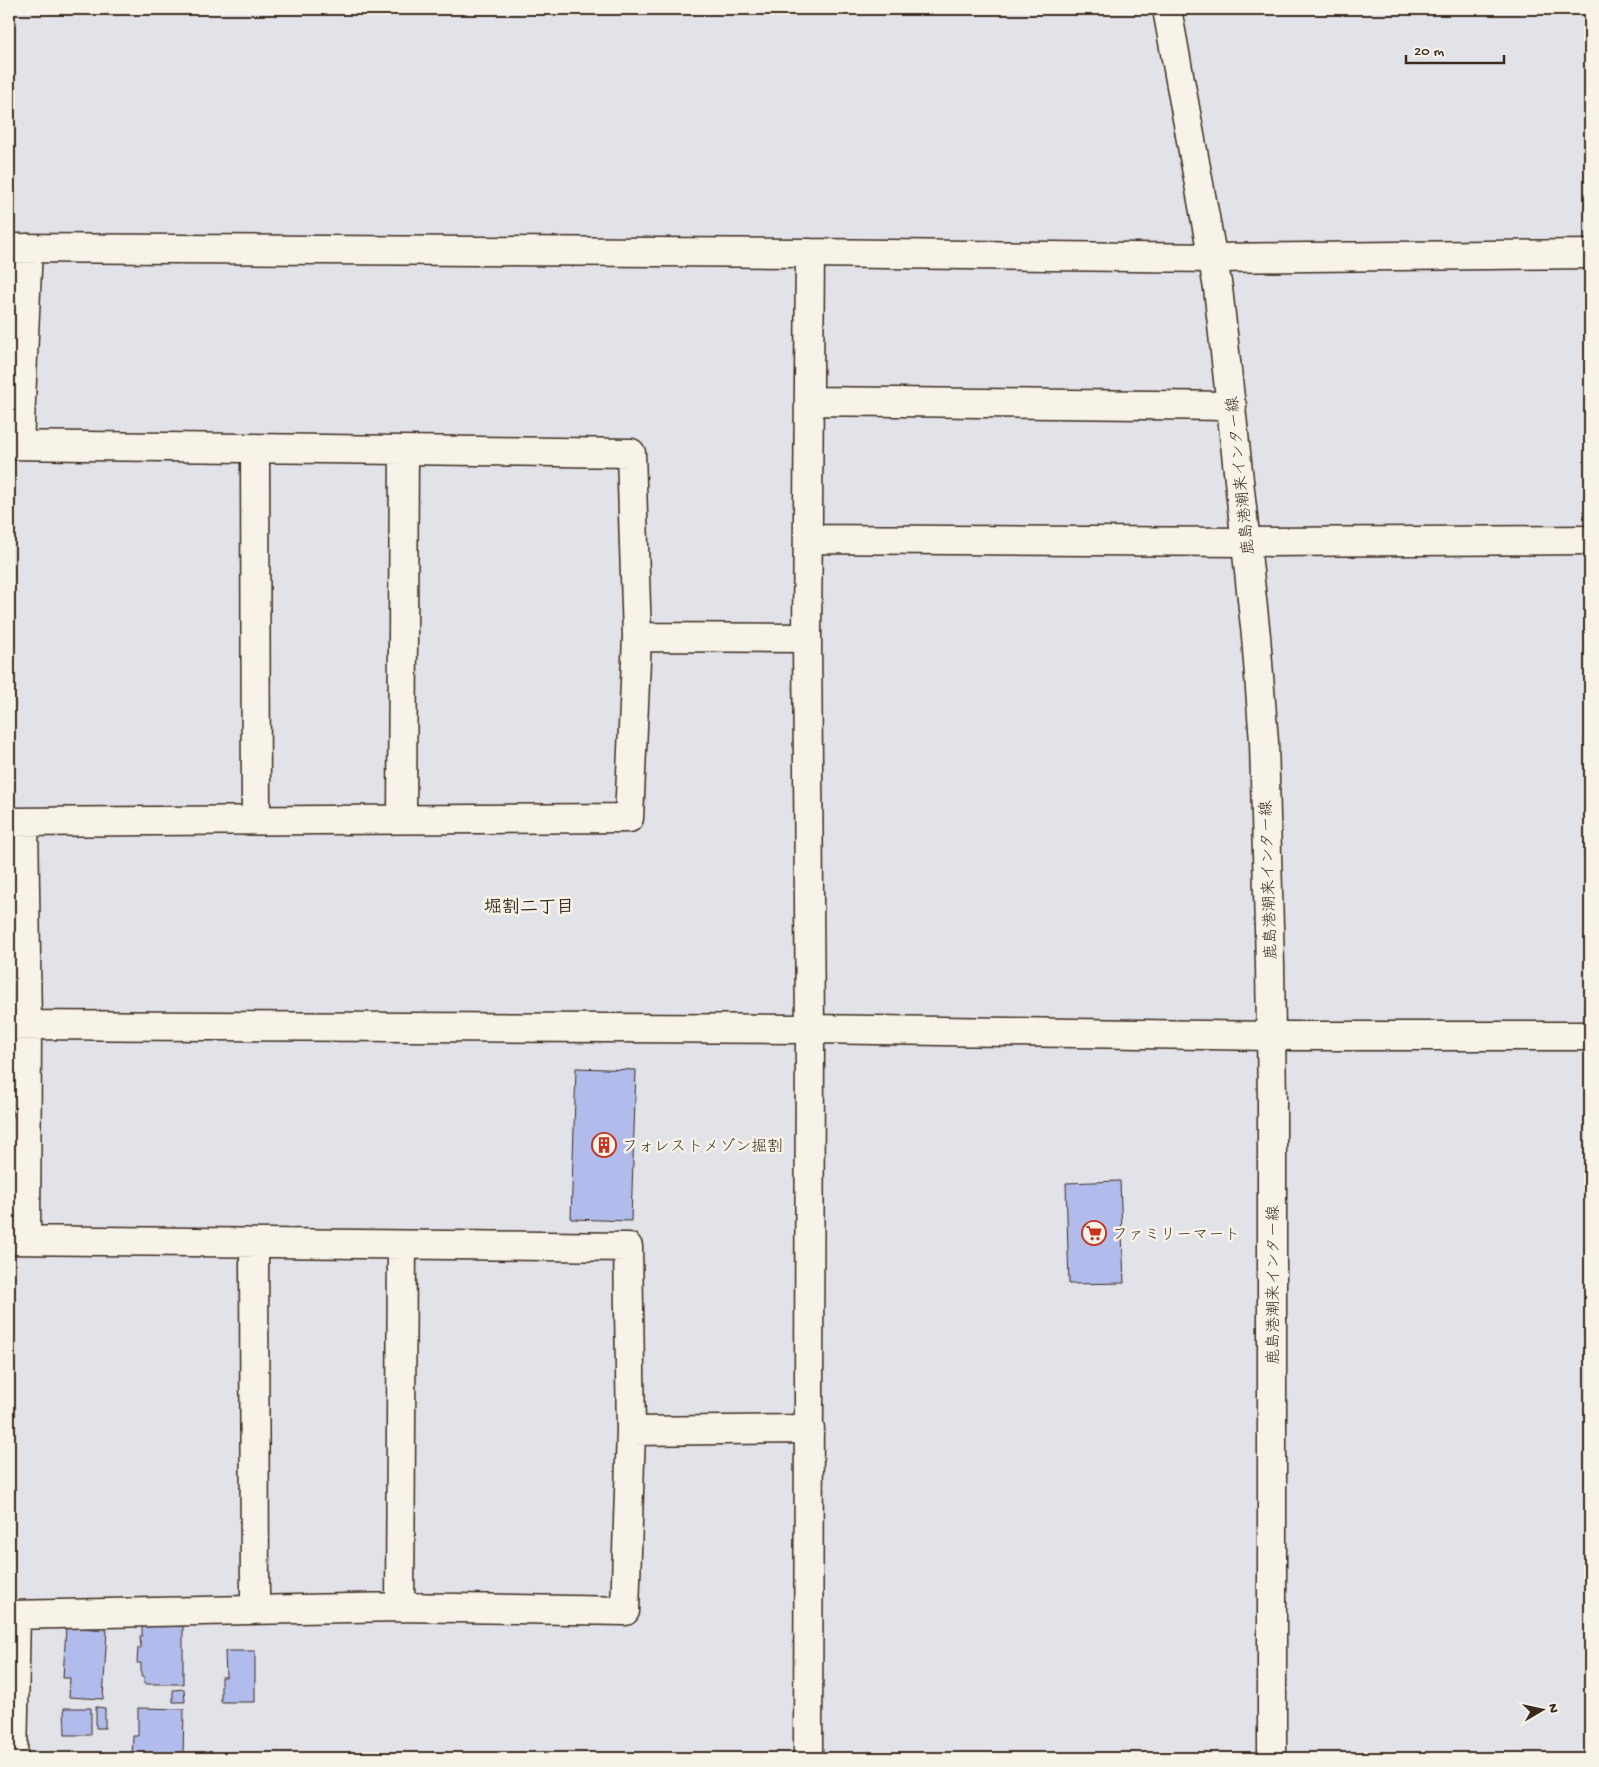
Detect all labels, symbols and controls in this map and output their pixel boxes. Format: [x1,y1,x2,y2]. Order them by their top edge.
scale bar [1406,32,1504,64]
text: 20 m [1414,43,1444,61]
street label: 鹿島港潮来インター線 [1223,395,1260,556]
street label: 鹿島港潮来インター線 [1256,800,1283,960]
district label: 堀割二丁目 [484,897,574,919]
building icon: フォレストメゾン掘割 [591,1132,617,1158]
place label: フォレストメゾン掘割 [622,1137,783,1158]
street label: 鹿島港潮来インター線 [1264,1205,1285,1365]
supermarket icon: ファミリーマート [1081,1220,1107,1246]
place label: ファミリーマート [1112,1227,1240,1246]
north arrow [1516,1684,1566,1734]
text: N [1543,1703,1561,1714]

